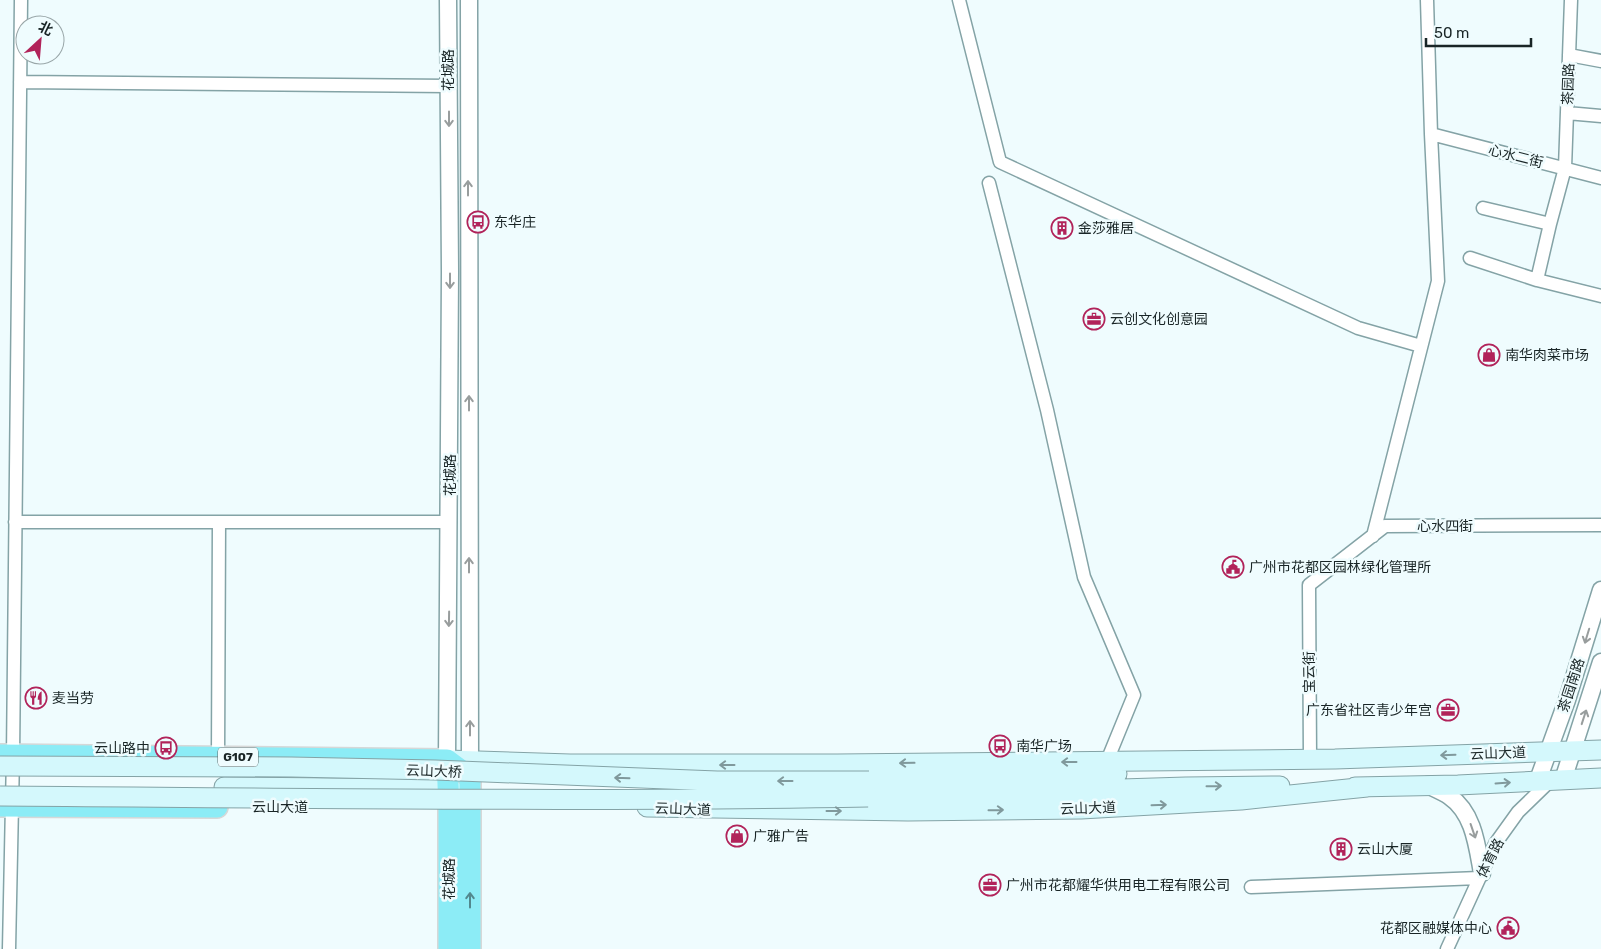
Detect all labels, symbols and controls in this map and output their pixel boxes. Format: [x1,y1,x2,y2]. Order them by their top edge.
north arrow [15,15,65,65]
scale bar [1426,15,1531,47]
text: 北 [35,18,55,39]
text: 50 m [1434,24,1469,42]
street label: 花城路 [440,49,457,91]
street label: 茶园路 [1559,63,1578,105]
one-way arrow [444,110,454,126]
street label: 心水二街 [1487,141,1545,172]
one-way arrow [463,180,473,196]
bus stop icon: 东华庄 [466,210,490,234]
place label: 东华庄 [494,214,536,231]
building icon: 金莎雅居 [1050,216,1074,240]
place label: 金莎雅居 [1078,220,1134,237]
one-way arrow [445,272,455,289]
office icon: 云创文化创意园 [1082,307,1106,331]
place label: 云创文化创意园 [1110,311,1208,328]
shop icon: 南华肉菜市场 [1477,343,1501,367]
place label: 南华肉菜市场 [1505,347,1589,364]
one-way arrow [464,395,474,412]
street label: 花城路 [442,454,459,496]
street label: 心水四街 [1417,518,1473,535]
public building icon: 广州市花都区园林绿化管理所 [1221,555,1245,579]
one-way arrow [464,558,474,574]
place label: 广州市花都区园林绿化管理所 [1249,559,1431,576]
one-way arrow [444,610,454,626]
one-way arrow [1581,628,1591,644]
street label: 宝云街 [1301,651,1318,693]
street label: 茶园南路 [1555,656,1588,714]
restaurant icon: 麦当劳 [24,686,48,710]
place label: 麦当劳 [52,690,94,707]
office icon: 广东省社区青少年宫 [1436,698,1460,722]
place label: 广东省社区青少年宫 [1306,702,1432,719]
one-way arrow [1579,710,1589,726]
one-way arrow [465,720,475,736]
bus stop icon: 南华广场 [988,734,1012,758]
bus stop icon: 云山路中 [154,736,178,760]
place label: 南华广场 [1016,738,1072,755]
place label: 云山路中 [94,740,150,757]
street label: 云山大道 [1470,744,1526,763]
road number: G107 [218,748,258,766]
one-way arrow [1440,750,1456,759]
one-way arrow [1061,757,1078,767]
one-way arrow [899,758,915,768]
one-way arrow [719,760,735,770]
street label: 云山大桥 [406,762,462,781]
one-way arrow [615,773,631,783]
one-way arrow [777,776,794,786]
one-way arrow [1495,778,1511,787]
one-way arrow [1206,781,1222,791]
street label: 云山大道 [252,799,308,816]
street label: 云山大道 [1060,799,1116,818]
street label: 云山大道 [655,800,711,819]
one-way arrow [1150,801,1166,810]
one-way arrow [988,805,1004,815]
one-way arrow [826,806,842,816]
one-way arrow [1468,822,1478,838]
shop icon: 广雅广告 [725,824,749,848]
place label: 广雅广告 [753,828,809,845]
street label: 体育路 [1473,836,1508,881]
building icon: 云山大厦 [1329,837,1353,861]
place label: 云山大厦 [1357,841,1413,858]
street label: 花城路 [441,858,458,900]
office icon: 广州市花都耀华供用电工程有限公司 [978,873,1002,897]
place label: 广州市花都耀华供用电工程有限公司 [1006,877,1230,894]
one-way arrow [465,893,475,909]
public building icon: 花都区融媒体中心 [1496,916,1520,940]
place label: 花都区融媒体中心 [1380,920,1492,937]

